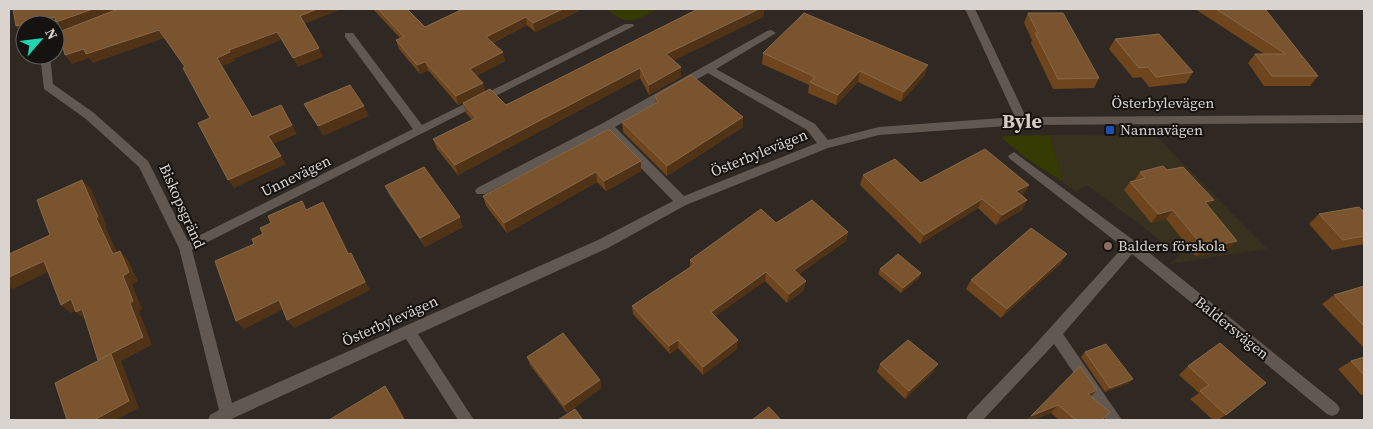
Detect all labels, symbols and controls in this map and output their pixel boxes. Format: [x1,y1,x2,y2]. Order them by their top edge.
north arrow [15,15,65,65]
text: N [40,25,63,43]
street label: Österbylevägen [1112,92,1214,113]
district label: Byle [1002,107,1042,135]
place label: Nannavägen [1120,119,1203,140]
street label: Österbylevägen [707,124,810,182]
marker: Nannavägen [1104,124,1116,136]
street label: Unnevägen [257,150,334,201]
street label: Biskopsgränd [154,160,211,252]
place label: Balders förskola [1118,235,1226,256]
marker: Balders förskola [1102,240,1114,252]
street label: Österbylevägen [339,290,441,351]
street label: Baldersvägen [1191,291,1274,364]

